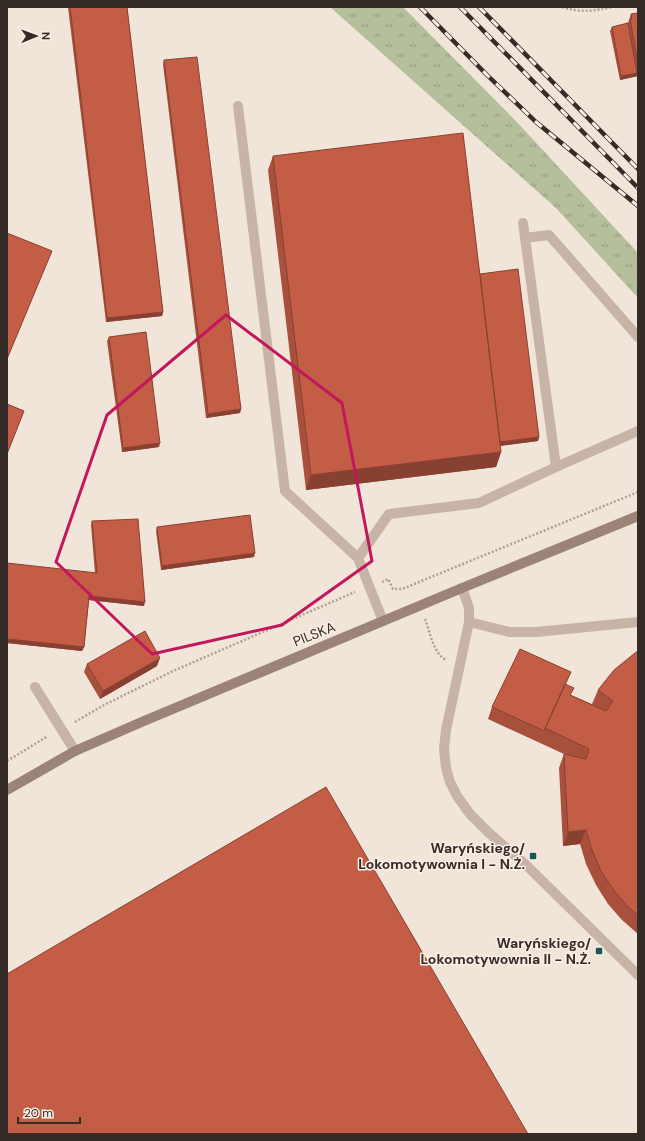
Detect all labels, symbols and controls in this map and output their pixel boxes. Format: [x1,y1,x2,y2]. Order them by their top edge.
north arrow [16,16,56,56]
text: N [39,32,53,40]
street label: PILSKA [290,617,338,651]
place label: Waryńskiego/ Lokomotywownia I - N.Ż. [358,839,525,873]
marker: Waryńskiego/ Lokomotywownia I - N.Ż. [528,851,538,861]
place label: Waryńskiego/ Lokomotywownia II - N.Ż. [420,934,591,968]
marker: Waryńskiego/ Lokomotywownia II - N.Ż. [594,946,604,956]
scale bar [18,1099,80,1125]
text: 20 m [24,1105,53,1121]

